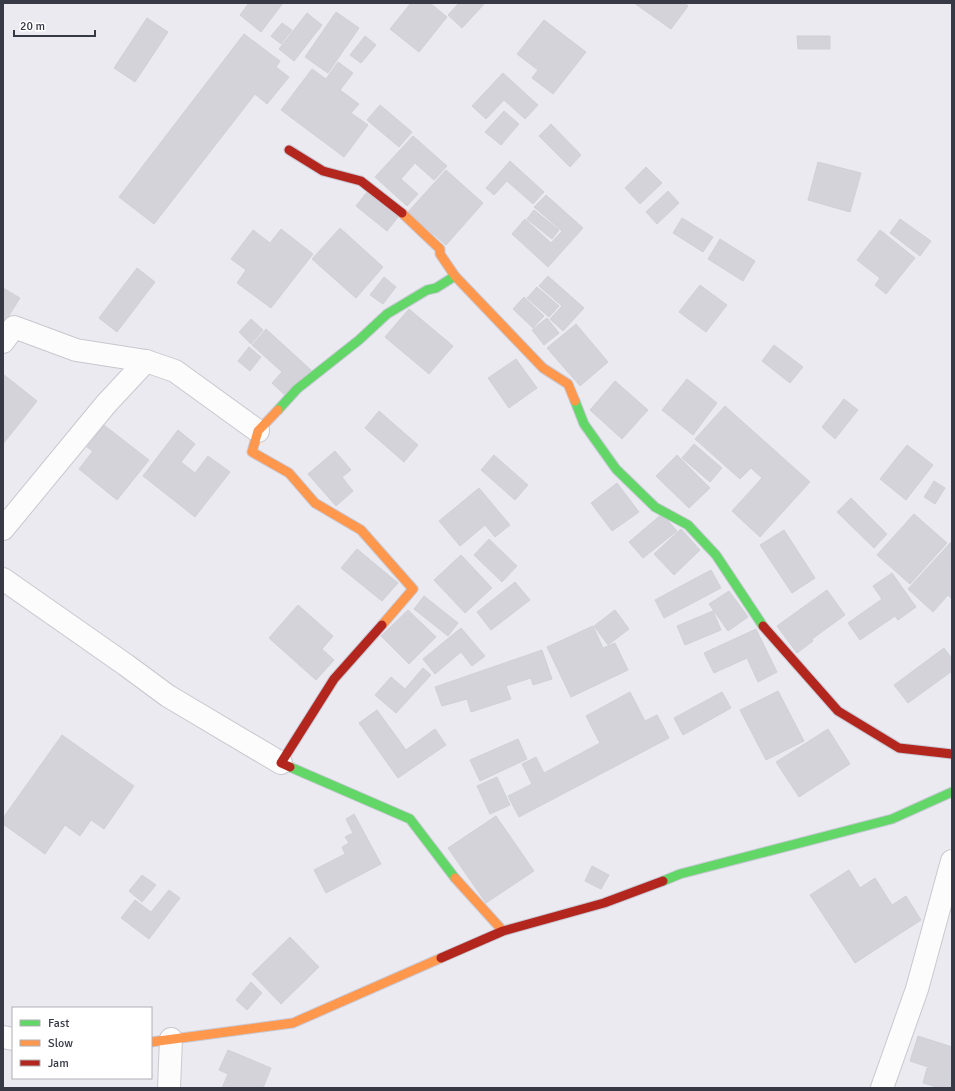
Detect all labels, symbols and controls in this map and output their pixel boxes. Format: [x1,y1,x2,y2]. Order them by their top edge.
scale bar [14,12,95,38]
text: 20 m [20,19,45,34]
legend [12,1007,152,1079]
text: Fast [48,1016,69,1031]
text: Slow [48,1036,73,1051]
text: Jam [48,1056,69,1071]

